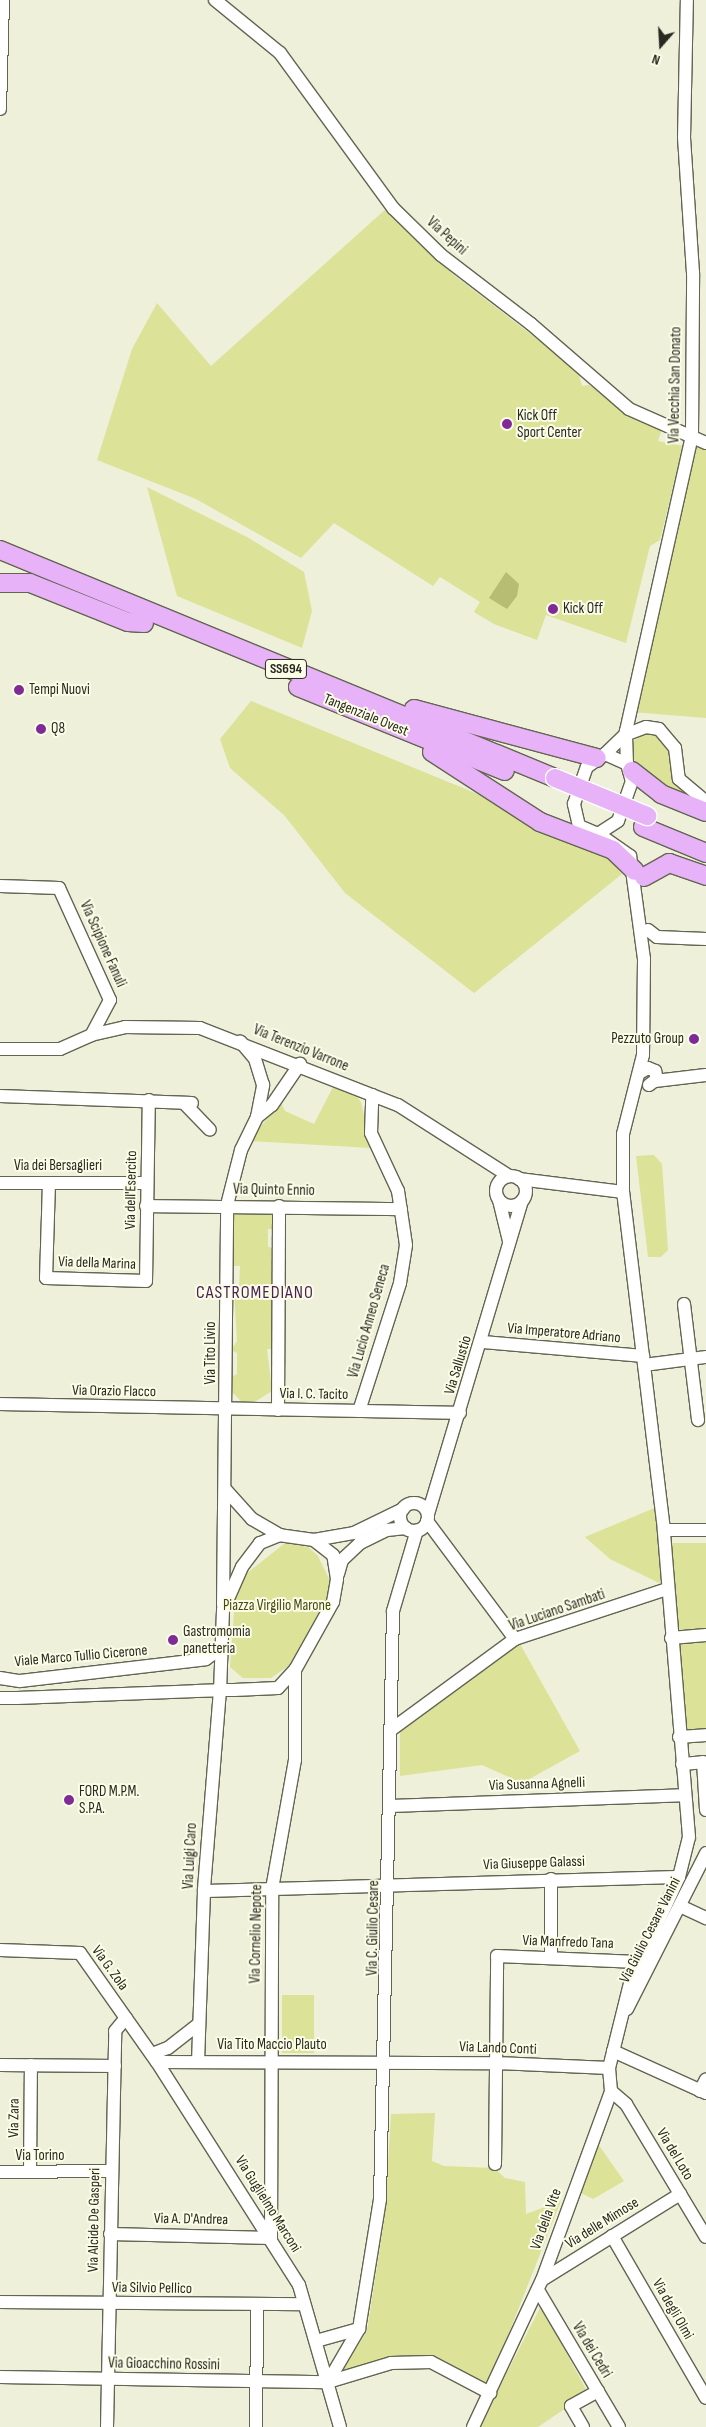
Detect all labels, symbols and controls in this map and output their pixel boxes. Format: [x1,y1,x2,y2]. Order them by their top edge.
north arrow [636,20,686,70]
text: N [650,50,662,69]
street label: Via Pepini [423,213,471,259]
street label: Via Vecchia San Donato [665,326,685,444]
place label: Kick Off Sport Center [517,406,582,441]
marker: Kick Off Sport Center [501,418,513,430]
place label: Kick Off [563,600,603,618]
marker: Kick Off [547,603,559,615]
road number: SS694 [265,658,307,681]
place label: Tempi Nuovi [29,681,90,699]
marker: Tempi Nuovi [13,684,25,696]
street label: Tangenziale Ovest [321,690,411,740]
place label: Q8 [51,720,65,738]
marker: Q8 [35,723,47,735]
street label: Via Scipione Fanuli [76,898,130,990]
street label: Via Terenzio Varrone [251,1021,351,1075]
place label: Pezzuto Group [611,1030,684,1048]
marker: Pezzuto Group [688,1033,700,1045]
street label: Via dell'Esercito [121,1150,141,1230]
street label: Via dei Bersaglieri [14,1157,102,1175]
street label: Via Quinto Ennio [233,1180,315,1200]
street label: Via della Marina [58,1253,136,1273]
street label: Via Lucio Anneo Seneca [344,1262,394,1380]
district label: CASTROMEDIANO [194,1282,316,1304]
street label: Via Imperatore Adriano [507,1319,621,1347]
street label: Via Tito Livio [202,1322,220,1384]
street label: Via Sallustio [441,1333,475,1397]
street label: Via Orazio Flacco [72,1381,156,1401]
street label: Via I. C. Tacito [279,1384,349,1404]
street label: Via Luciano Sambati [507,1585,607,1635]
park label: Piazza Virgilio Marone [223,1597,331,1615]
place label: Gastromomia panetteria [183,1622,250,1657]
marker: Gastromomia panetteria [167,1634,179,1646]
street label: Viale Marco Tullio Cicerone [14,1641,148,1671]
street label: Via Susanna Agnelli [489,1773,585,1795]
place label: FORD M.P.M. S.P.A. [79,1782,139,1817]
marker: FORD M.P.M. S.P.A. [63,1794,75,1806]
street label: Via Luigi Caro [179,1822,201,1890]
street label: Via Giuseppe Galassi [483,1852,585,1874]
street label: Via Giulio Cesare Vanini [616,1874,684,1986]
street label: Via C. Giulio Cesare [363,1880,383,1976]
street label: Via Cornelio Nepote [246,1884,266,1984]
street label: Via Manfredo Tana [522,1931,614,1953]
street label: Via G. Zola [88,1942,132,1994]
street label: Via Tito Maccio Plauto [217,2036,327,2054]
street label: Via Lando Conti [459,2038,537,2058]
street label: Via Zara [5,2098,23,2138]
street label: Via del Loto [652,2125,698,2183]
street label: Via Torino [16,2147,64,2165]
street label: Via Guglielmo Marconi [231,2152,305,2256]
street label: Via Alcide De Gasperi [84,2168,104,2272]
street label: Via della Vite [527,2186,565,2252]
street label: Via delle Mimose [562,2193,642,2253]
street label: Via A. D'Andrea [154,2209,228,2229]
street label: Via degli Olmi [648,2276,698,2342]
street label: Via Silvio Pellico [112,2278,192,2298]
street label: Via dei Cedri [568,2319,616,2381]
street label: Via Gioacchino Rossini [108,2354,220,2374]

